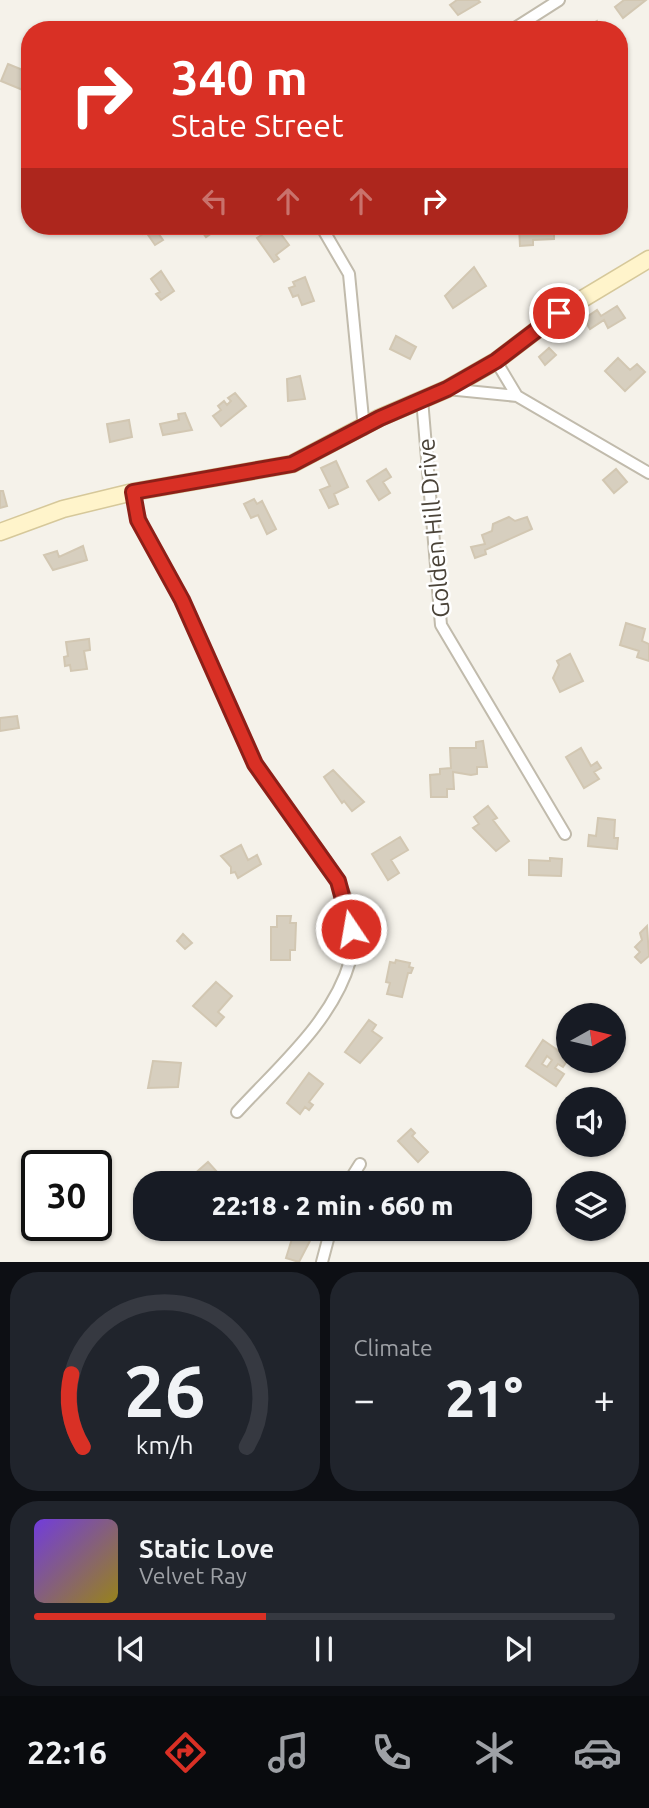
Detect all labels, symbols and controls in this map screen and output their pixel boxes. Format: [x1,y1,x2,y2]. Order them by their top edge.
icon: right [56,49,147,140]
text: 340 m [171,49,308,104]
text: State Street [171,107,344,143]
icon: left [196,182,234,220]
icon: ahead [269,182,307,220]
icon: ahead [342,182,380,220]
icon: right [415,182,453,220]
pin [529,283,589,343]
icon: arrive [540,294,578,332]
street label: Golden Hill Drive [412,437,455,619]
position arrow [314,892,388,966]
north arrow [556,1003,626,1073]
map controls [556,1003,626,1241]
button: sound [556,1087,626,1157]
speed limit sign: 30 [21,1150,112,1241]
button: layers [556,1171,626,1241]
text: 22:18 · 2 min · 660 m [212,1191,453,1220]
text: Climate [354,1335,433,1360]
text: 26 [124,1350,206,1432]
text: 21° [445,1369,523,1427]
text: − [354,1378,375,1420]
text: + [594,1378,615,1420]
text: km/h [136,1431,194,1459]
text: Static Love [139,1534,274,1563]
text: Velvet Ray [139,1563,247,1588]
icon: previous [112,1630,150,1668]
icon: pause [305,1630,343,1668]
icon: next [499,1630,537,1668]
icon: directions [161,1728,210,1777]
icon: music [264,1728,313,1777]
icon: phone [367,1728,416,1777]
icon: climate [470,1728,519,1777]
icon: car [573,1728,622,1777]
text: 22:16 [27,1734,107,1770]

